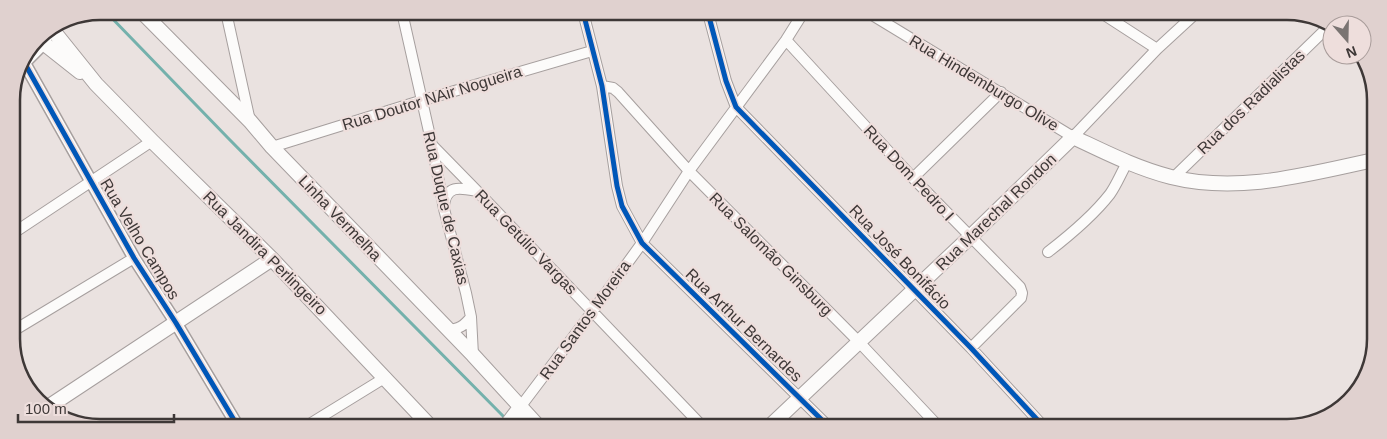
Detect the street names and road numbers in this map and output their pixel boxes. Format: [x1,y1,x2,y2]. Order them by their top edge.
street label: Rua Hindemburgo Olive [906,32,1062,134]
street label: Rua dos Radialistas [1194,46,1308,158]
street label: Rua Doutor NAir Nogueira [340,63,524,133]
street label: Rua Dom Pedro I [861,122,957,224]
street label: Rua Duque de Caxias [420,130,472,286]
street label: Rua Marechal Rondon [933,150,1059,274]
street label: Linha Vermelha [295,172,385,264]
street label: Rua Velho Campos [97,176,183,302]
street label: Rua Getúlio Vargas [472,186,580,298]
street label: Rua Jandira Perlingeiro [200,188,330,318]
street label: Rua Salomão Ginsburg [706,189,836,319]
street label: Rua José Bonifácio [846,202,954,313]
street label: Rua Santos Moreira [536,257,634,383]
street label: Rua Arthur Bernardes [682,265,806,385]

